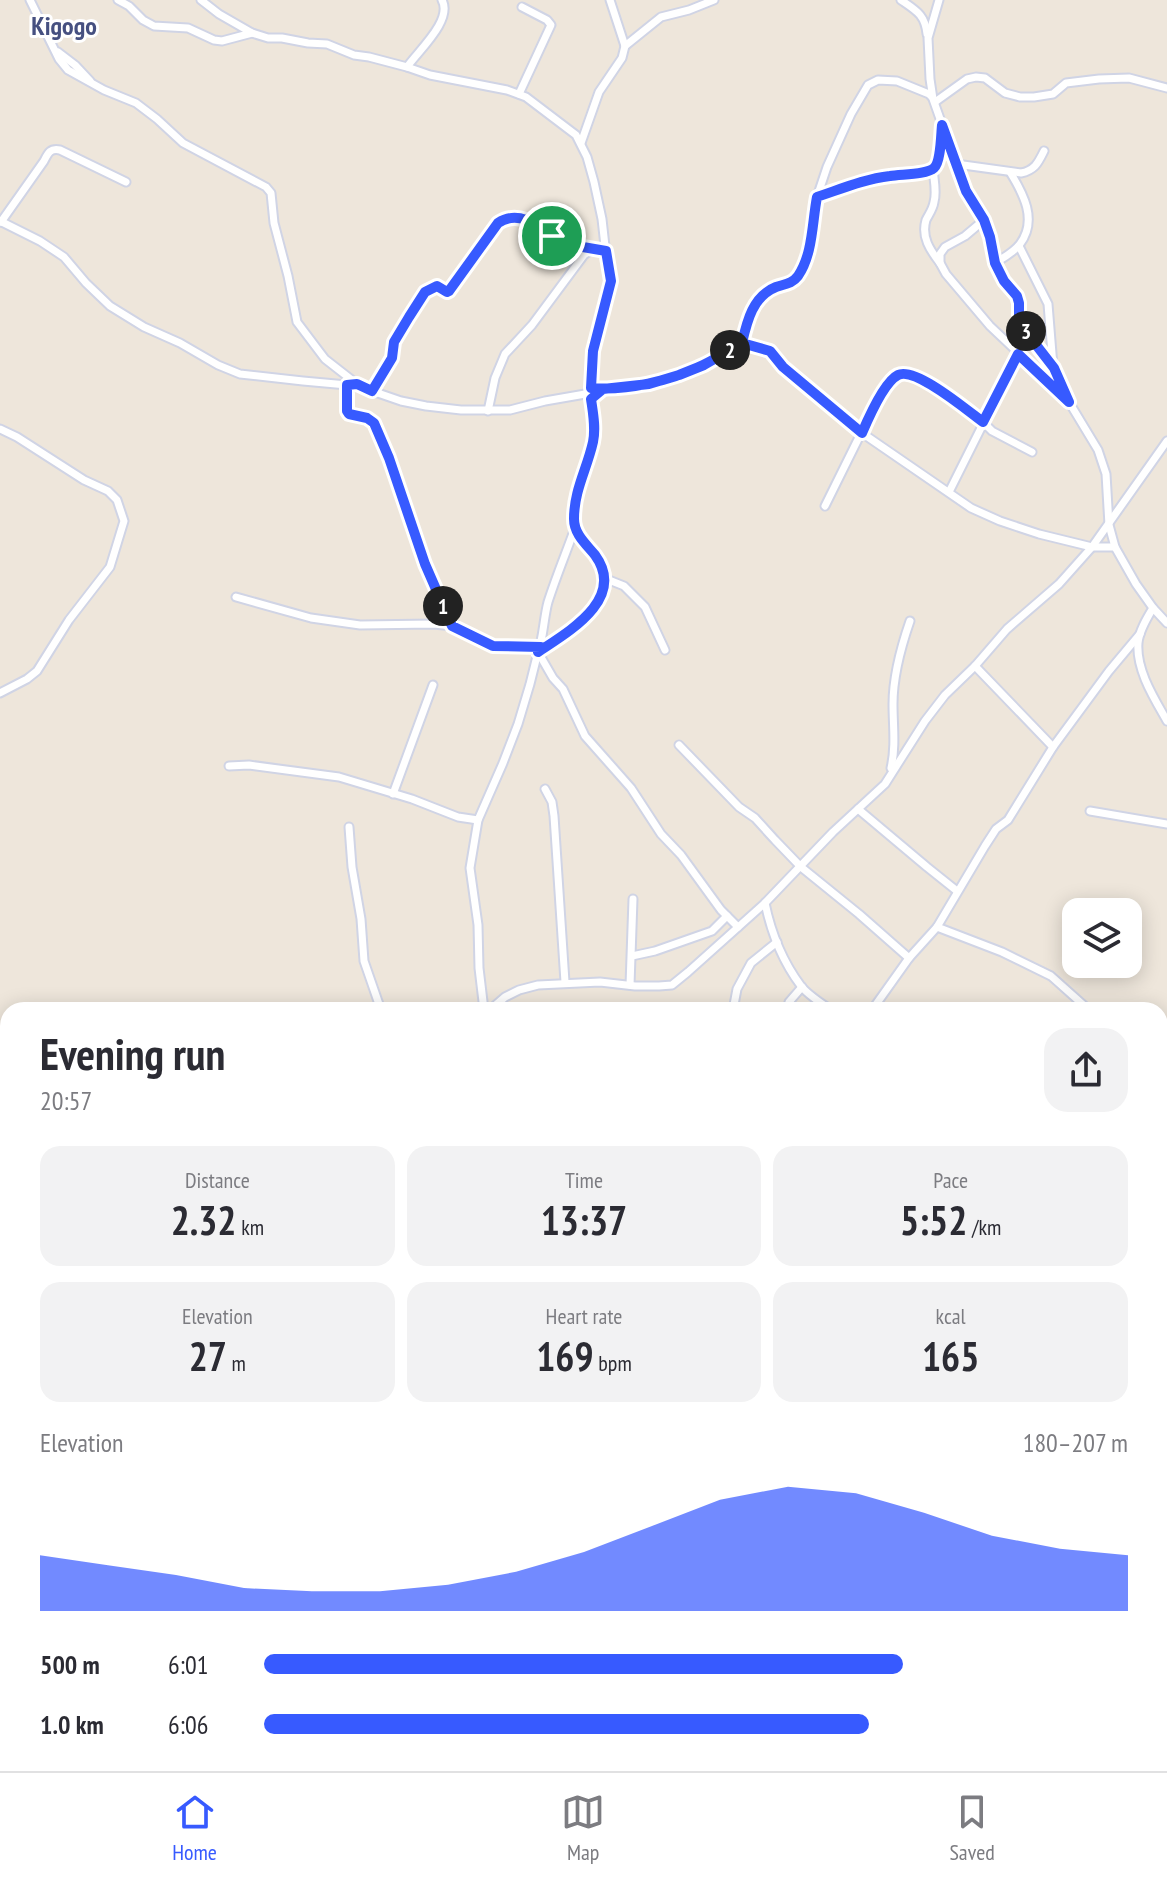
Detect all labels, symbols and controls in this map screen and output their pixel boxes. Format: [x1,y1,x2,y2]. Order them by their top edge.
district label: Kigogo [31,9,97,42]
pin [518,202,586,270]
icon: arrive [530,214,574,258]
pin: 3 [1006,311,1046,351]
text: 3 [1021,317,1031,345]
pin: 2 [710,330,750,370]
text: 2 [725,336,735,364]
pin: 1 [423,586,463,626]
text: 1 [438,592,448,620]
map controls [1062,898,1142,978]
button: layers [1062,898,1142,978]
text: Evening run [40,1025,225,1082]
button: share [1044,1028,1128,1112]
text: 20:57 [40,1084,92,1117]
text: Distance [185,1166,250,1194]
text: Time [565,1166,603,1194]
text: Pace [933,1166,968,1194]
text: 2.32 [171,1194,236,1246]
text: 13:37 [541,1194,627,1246]
text: 5:52 [900,1194,967,1246]
text: km [236,1213,264,1241]
text: /km [967,1213,1001,1241]
text: Elevation [182,1302,253,1330]
text: Heart rate [546,1302,622,1330]
text: kcal [936,1302,966,1330]
text: 27 [189,1330,227,1382]
text: 169 [536,1330,594,1382]
text: 165 [922,1330,979,1382]
text: m [227,1349,246,1377]
text: bpm [594,1349,632,1377]
text: Elevation [40,1426,123,1459]
text: 180–207 m [1023,1426,1128,1459]
text: 500 m [40,1648,100,1681]
text: 6:01 [168,1648,208,1681]
text: 1.0 km [40,1708,104,1741]
text: 6:06 [168,1708,208,1741]
tab: Home [172,1790,217,1866]
tab: Map [561,1790,605,1866]
tab: Saved [949,1790,995,1866]

